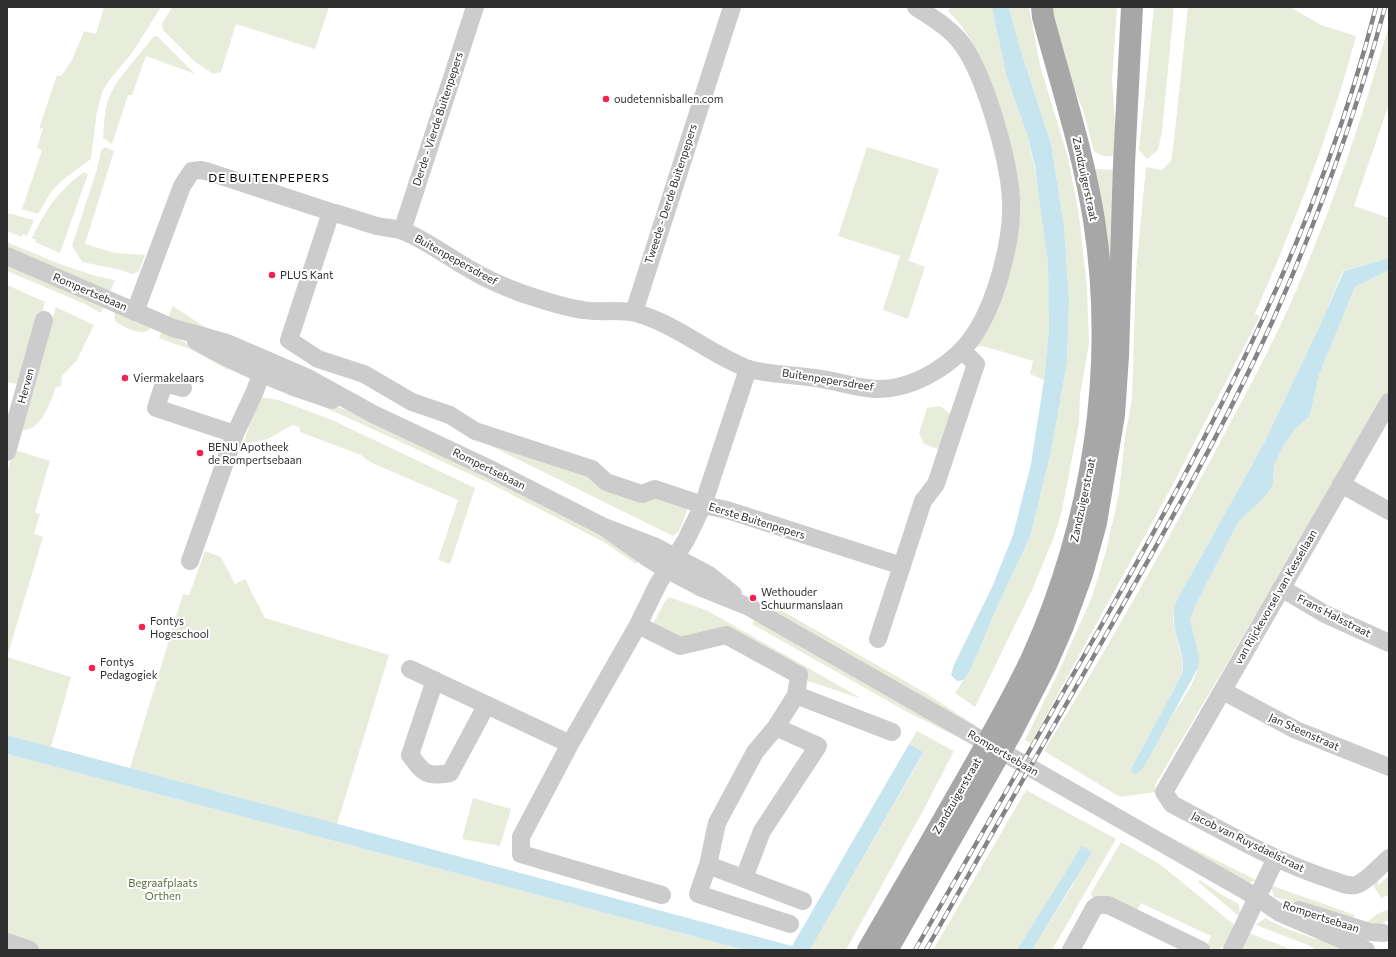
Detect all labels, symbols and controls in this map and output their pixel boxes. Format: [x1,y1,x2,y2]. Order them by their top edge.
street label: Derde - Vierde Buitenpepers [410,50,466,188]
place label: oudetennisballen.com [614,92,723,106]
marker: oudetennisballen.com [601,94,611,104]
street label: Tweede - Derde Buitenpepers [642,122,700,266]
street label: Zandzuigerstraat [1070,136,1100,222]
district label: DE BUITENPEPERS [208,171,330,185]
street label: Buitenpepersdreef [412,232,500,288]
place label: PLUS Kant [280,268,334,282]
street label: Rompertsebaan [51,270,129,314]
marker: PLUS Kant [267,270,277,280]
street label: Buitenpepersdreef [781,366,875,394]
street label: Herven [15,367,37,405]
place label: Viermakelaars [133,371,204,385]
marker: Viermakelaars [120,373,130,383]
place label: BENU Apotheek de Rompertsebaan [208,440,302,466]
street label: Rompertsebaan [450,446,528,492]
marker: BENU Apotheek de Rompertsebaan [195,448,205,458]
street label: Zandzuigerstraat [1068,457,1098,543]
street label: Eerste Buitenpepers [707,500,807,542]
street label: van Rijckevorsel van Kessellaan [1232,527,1320,667]
place label: Wethouder Schuurmanslaan [761,585,843,611]
street label: Frans Halsstraat [1295,592,1373,640]
marker: Wethouder Schuurmanslaan [748,593,758,603]
place label: Fontys Hogeschool [150,614,209,640]
marker: Fontys Hogeschool [137,622,147,632]
place label: Fontys Pedagogiek [100,655,158,681]
marker: Fontys Pedagogiek [87,663,97,673]
street label: Jan Steenstraat [1267,711,1341,753]
street label: Rompertsebaan [965,727,1041,779]
street label: Zandzuigerstraat [930,756,984,836]
street label: Jacob van Ruysdaelstraat [1189,809,1307,875]
park label: Begraafplaats Orthen [128,876,198,902]
street label: Rompertsebaan [1281,898,1361,936]

